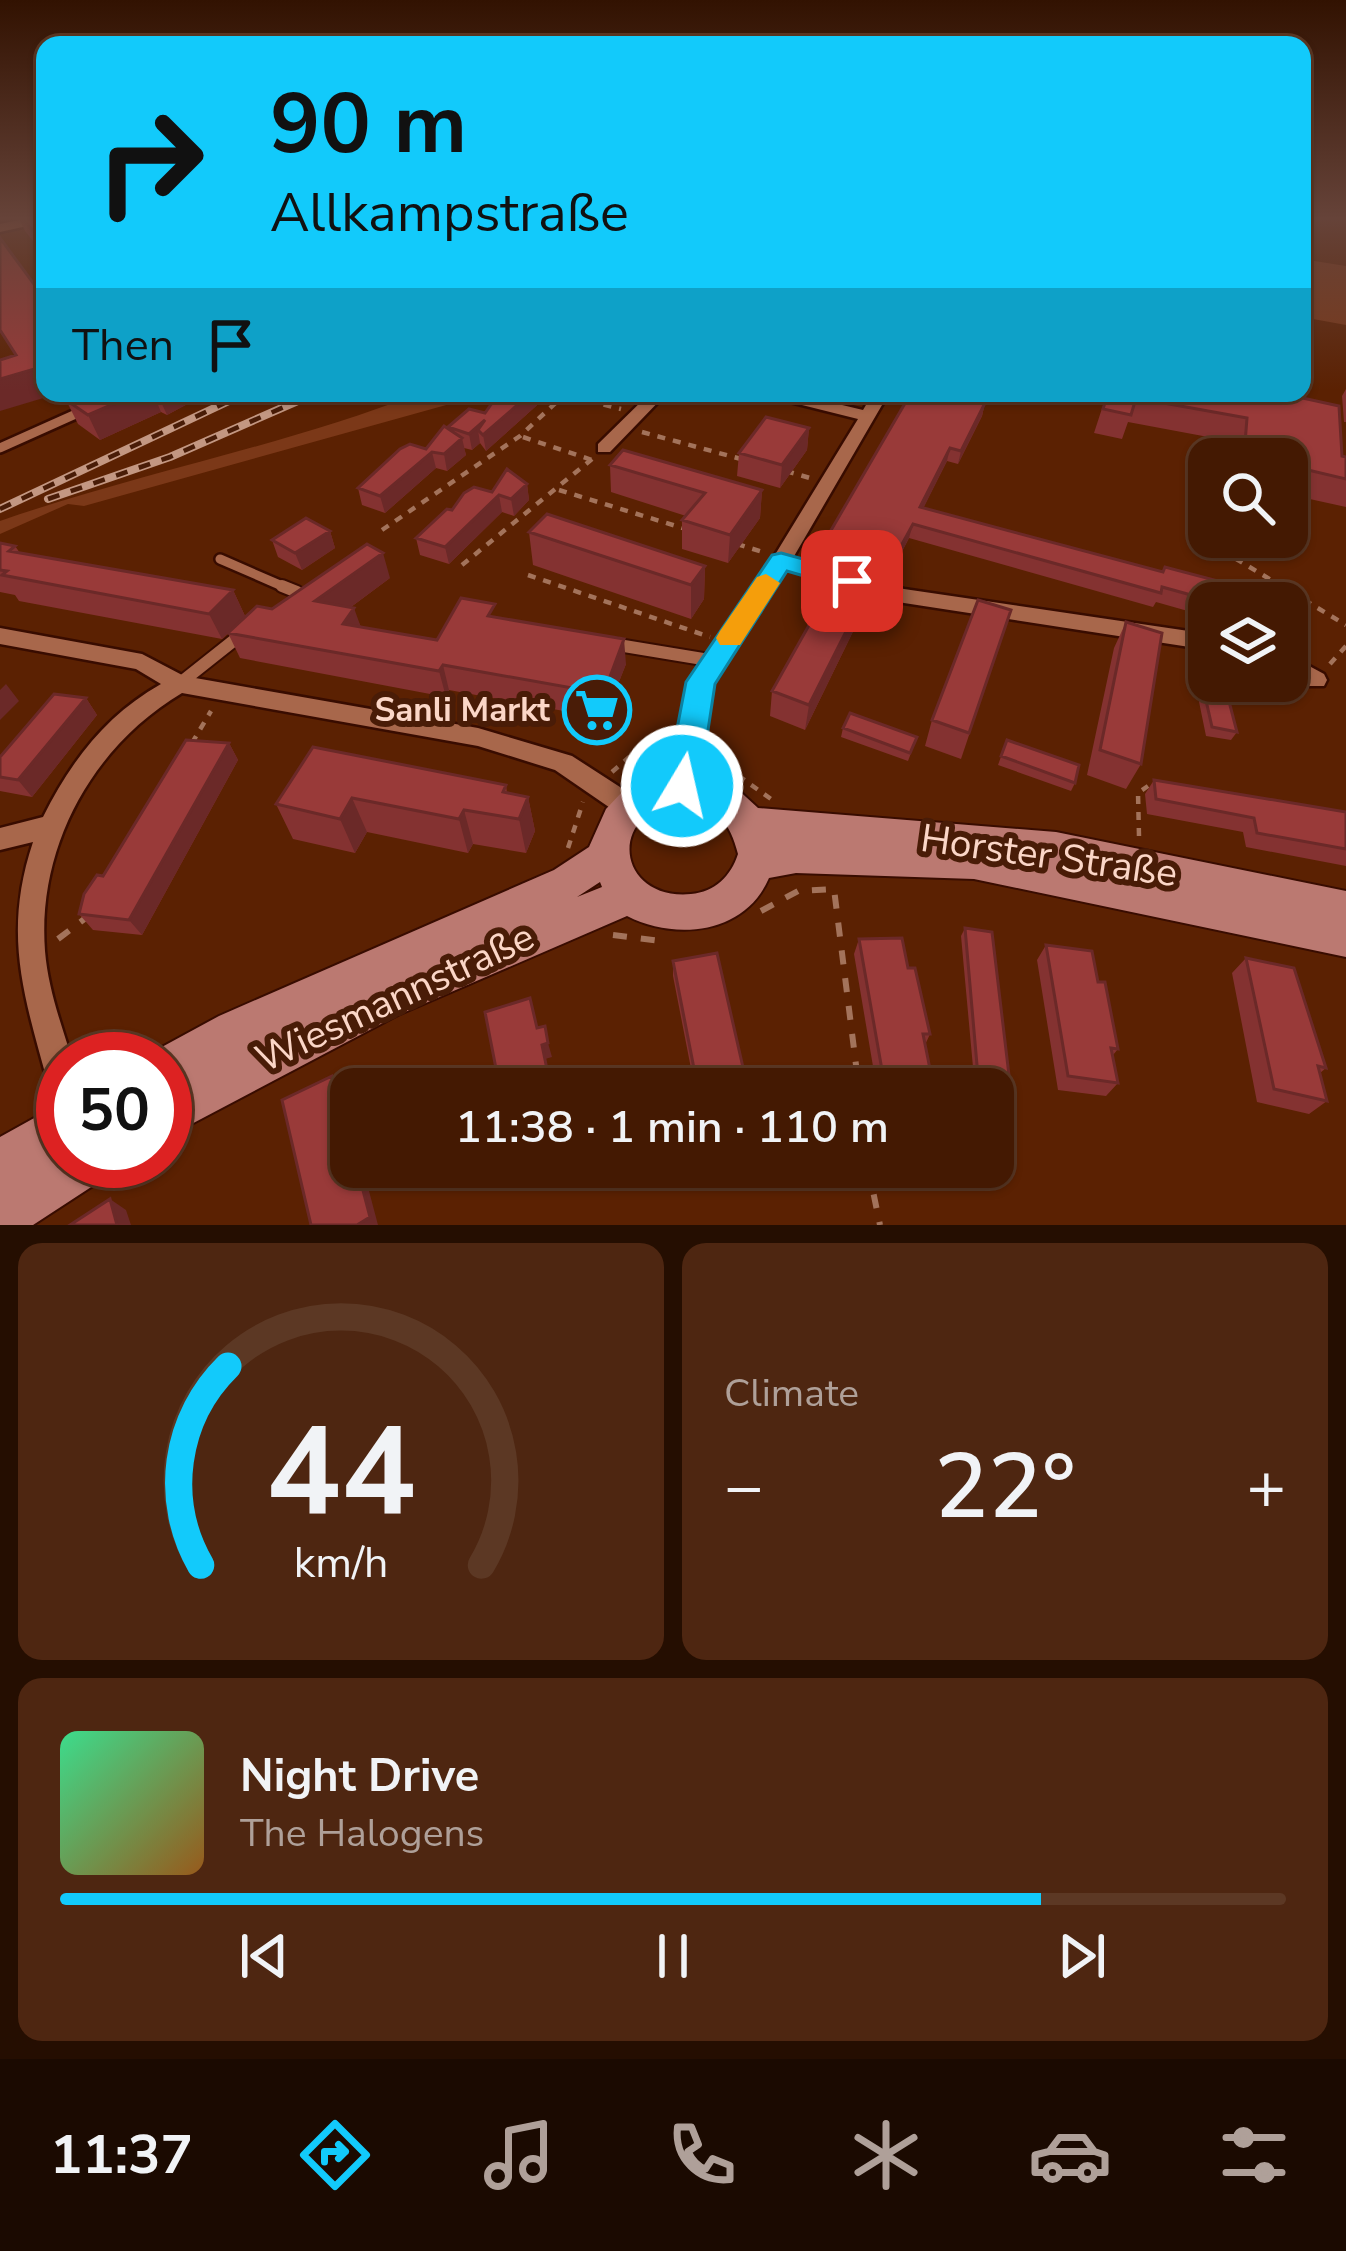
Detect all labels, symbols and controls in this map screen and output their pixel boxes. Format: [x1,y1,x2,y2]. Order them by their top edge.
text: 90 m [270,67,467,182]
icon: right [72,84,228,240]
text: Allkampstraße [270,176,629,250]
icon: arrive [198,312,264,378]
text: Then [72,315,174,376]
map controls [1188,438,1308,702]
button: search [1188,438,1308,558]
pin [801,530,903,632]
icon: arrive [819,548,885,614]
button: layers [1188,582,1308,702]
supermarket icon: Sanli Markt [562,675,632,745]
place label: Sanli Markt [374,688,550,733]
position arrow [619,723,745,849]
street label: Horster Straße [917,812,1181,900]
street label: Wiesmannstraße [247,910,543,1086]
speed limit sign: 50 [36,1032,192,1188]
text: 11:38 · 1 min · 110 m [455,1097,889,1158]
text: Climate [724,1367,859,1420]
text: 44 [266,1388,416,1558]
text: 22° [934,1426,1076,1549]
text: − [724,1442,764,1532]
text: + [1246,1442,1286,1532]
text: km/h [294,1533,388,1591]
text: Night Drive [240,1746,479,1807]
text: The Halogens [240,1807,484,1860]
icon: previous [231,1923,297,1989]
icon: pause [640,1923,706,1989]
icon: next [1049,1923,1115,1989]
icon: directions [293,2113,377,2197]
icon: music [477,2113,561,2197]
icon: phone [660,2113,744,2197]
icon: climate [844,2113,928,2197]
icon: car [1028,2113,1112,2197]
icon: filters [1212,2113,1296,2197]
text: 11:37 [50,2118,193,2192]

